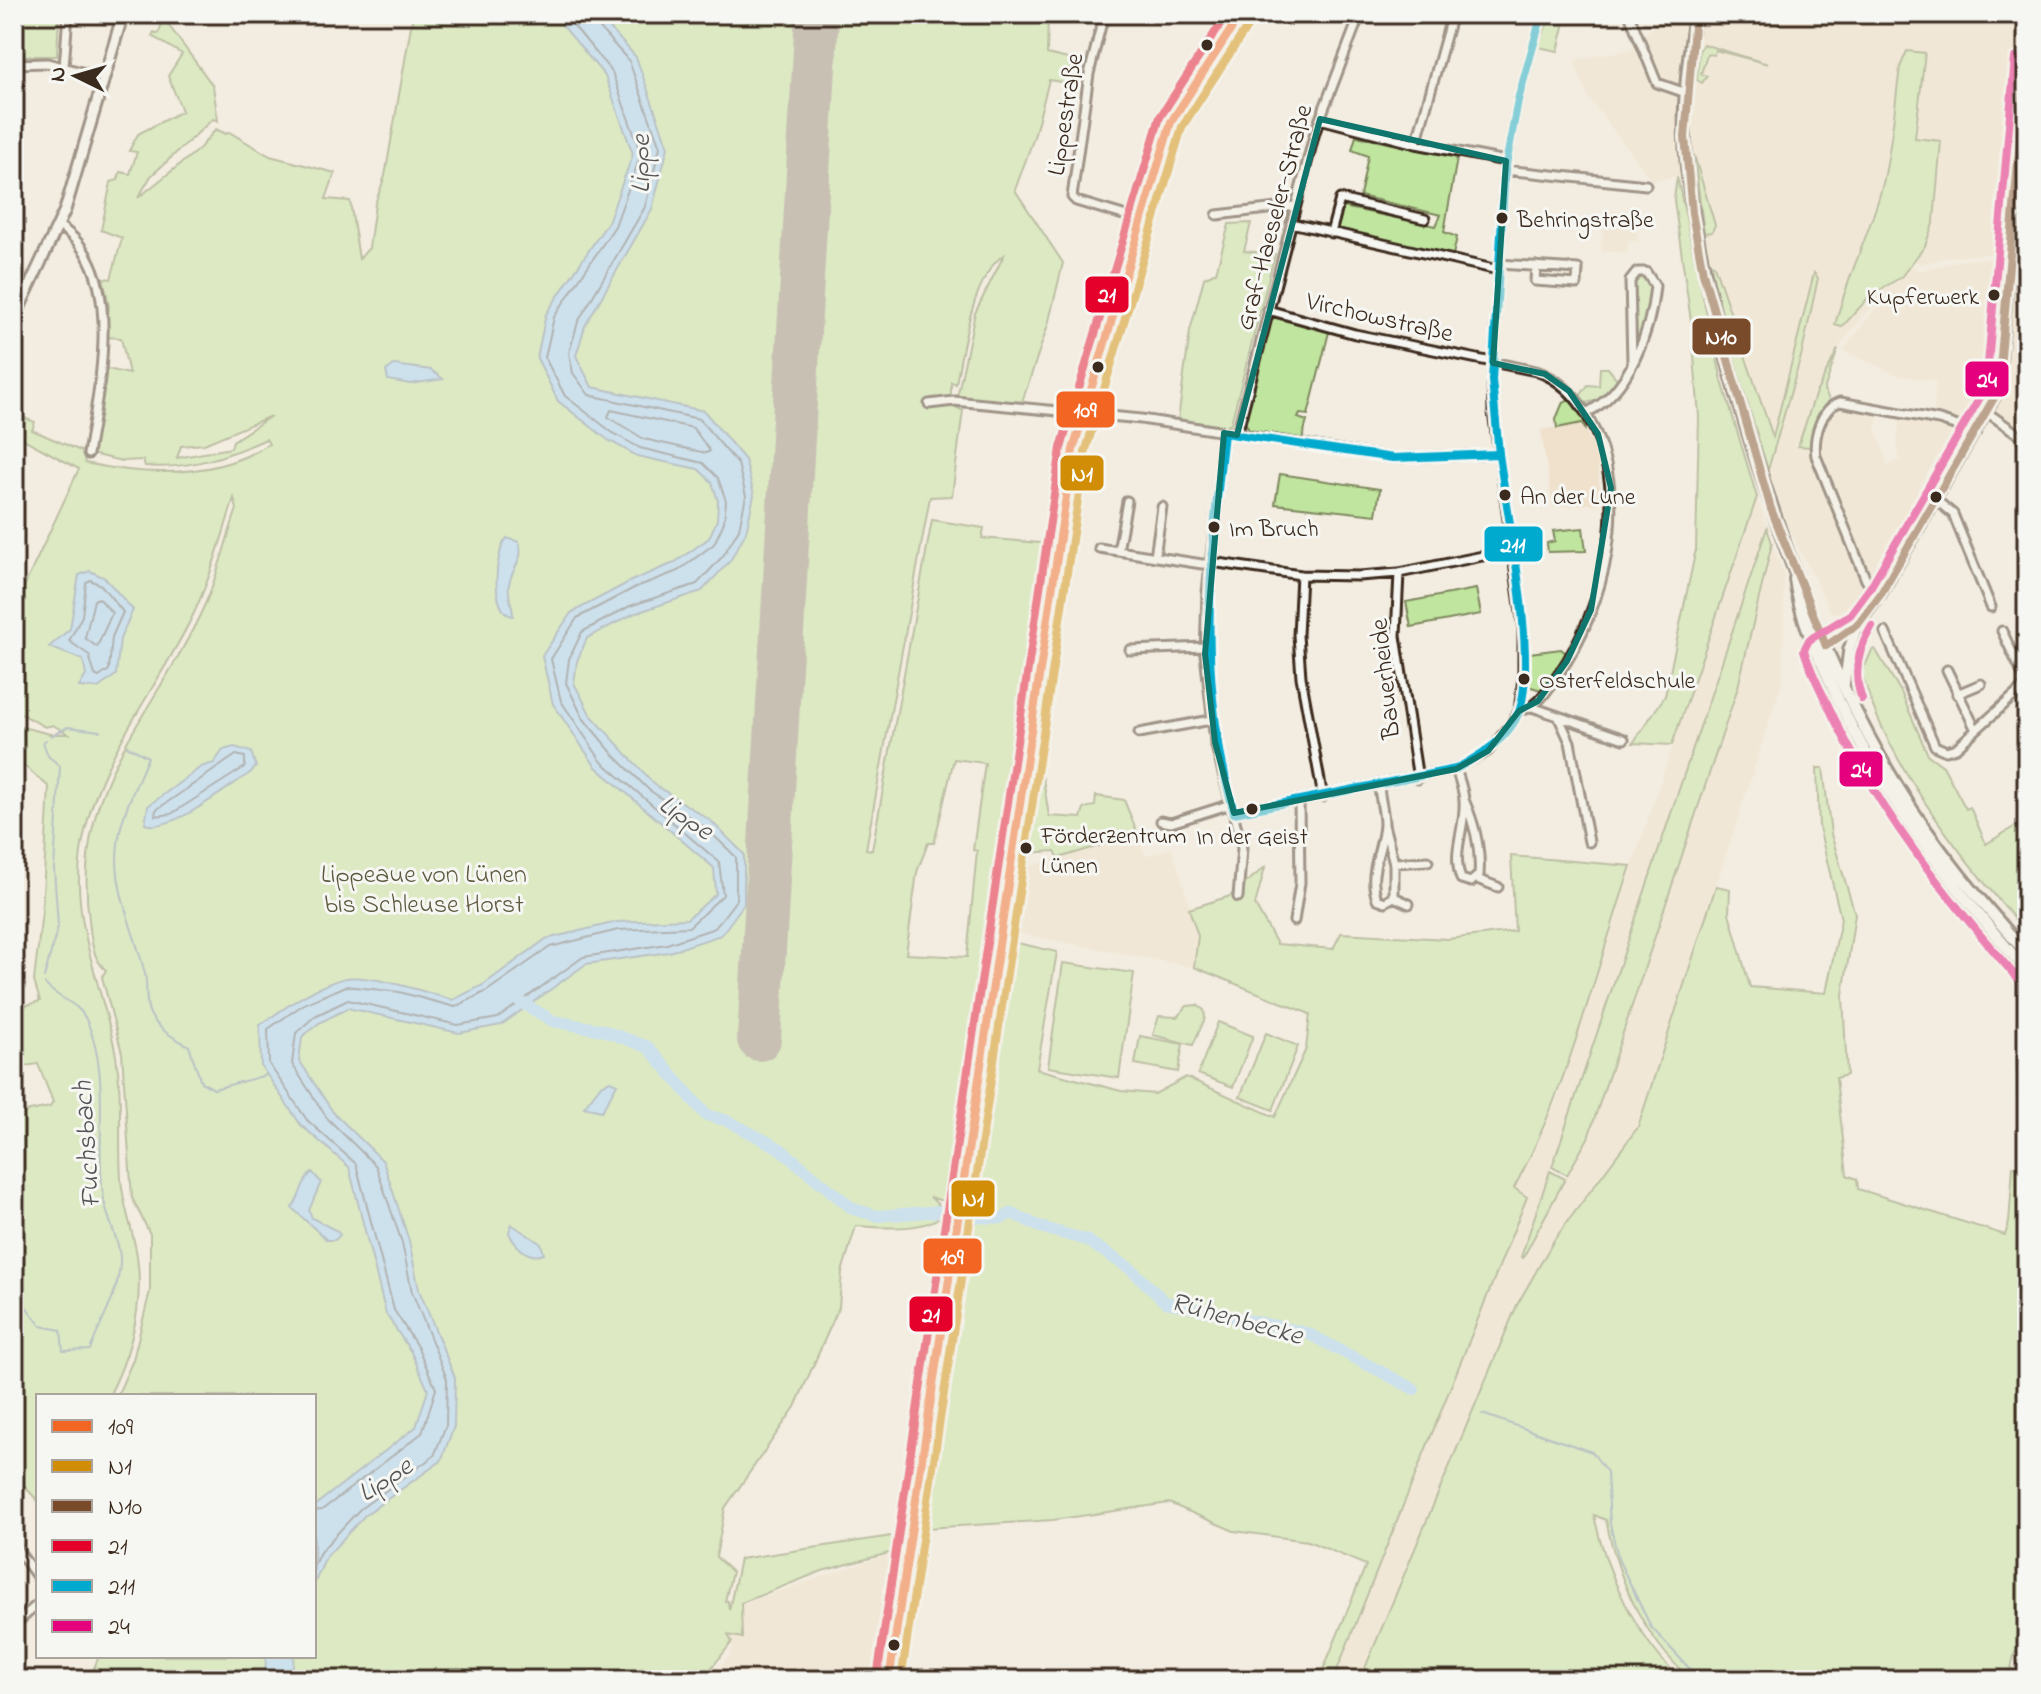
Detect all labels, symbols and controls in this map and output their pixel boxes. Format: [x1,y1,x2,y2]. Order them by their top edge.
north arrow [36,36,116,116]
unlabelled marker [1199,37,1215,53]
street label: Lippestraße [1039,50,1095,178]
text: N [42,66,76,83]
street label: Graf-Haeseler-Straße [1227,100,1324,335]
water label: Lippe [622,133,663,193]
place label: Behringstraße [1516,204,1654,239]
marker: Behringstraße [1494,210,1510,226]
line badge: 21 [1084,275,1130,314]
text: 21 [1097,281,1116,313]
place label: Kupferwerk [1867,281,1979,316]
street label: Virchowstraße [1301,283,1457,354]
marker: Kupferwerk [1986,287,2002,303]
line badge: N10 [1691,317,1752,356]
text: N10 [1705,323,1737,355]
unlabelled marker [1090,359,1106,375]
line badge: 24 [1964,360,2010,398]
text: 24 [1976,366,1998,398]
line badge: 109 [1055,390,1116,429]
text: 109 [1073,396,1097,428]
line badge: N1 [1059,454,1105,492]
text: N1 [1071,460,1093,492]
place label: An der Lune [1520,481,1636,516]
marker: An der Lune [1497,487,1513,503]
unlabelled marker [1928,489,1944,505]
place label: Im Bruch [1229,513,1319,548]
marker: Im Bruch [1206,519,1222,535]
line badge: 211 [1483,525,1544,563]
text: 211 [1500,531,1525,563]
street label: Bauerheide [1362,616,1412,742]
place label: Osterfeldschule [1539,665,1696,700]
marker: Osterfeldschule [1516,671,1532,687]
line badge: 24 [1838,750,1884,788]
text: 24 [1850,756,1872,788]
water label: Lippe [649,786,722,853]
marker: In der Geist [1244,801,1260,817]
place label: Förderzentrum Lünen [1040,820,1186,885]
place label: In der Geist [1196,821,1308,856]
marker: Förderzentrum Lünen [1018,840,1034,856]
park label: Lippeaue von Lünen bis Schleuse Horst [321,857,527,925]
water label: Fuchsbach [64,1079,113,1210]
line badge: N1 [950,1179,996,1218]
text: N1 [962,1185,984,1217]
line badge: 109 [922,1237,983,1275]
text: 109 [940,1243,964,1275]
water label: Rühenbecke [1165,1283,1308,1358]
line badge: 21 [908,1295,954,1333]
text: 21 [921,1301,940,1333]
legend [36,1394,316,1658]
text: 109 [108,1411,134,1446]
water label: Lippe [350,1447,423,1514]
text: N1 [108,1451,132,1486]
text: N10 [108,1491,142,1526]
text: 21 [108,1531,128,1566]
text: 211 [108,1571,136,1606]
text: 24 [108,1611,130,1646]
unlabelled marker [886,1637,902,1653]

